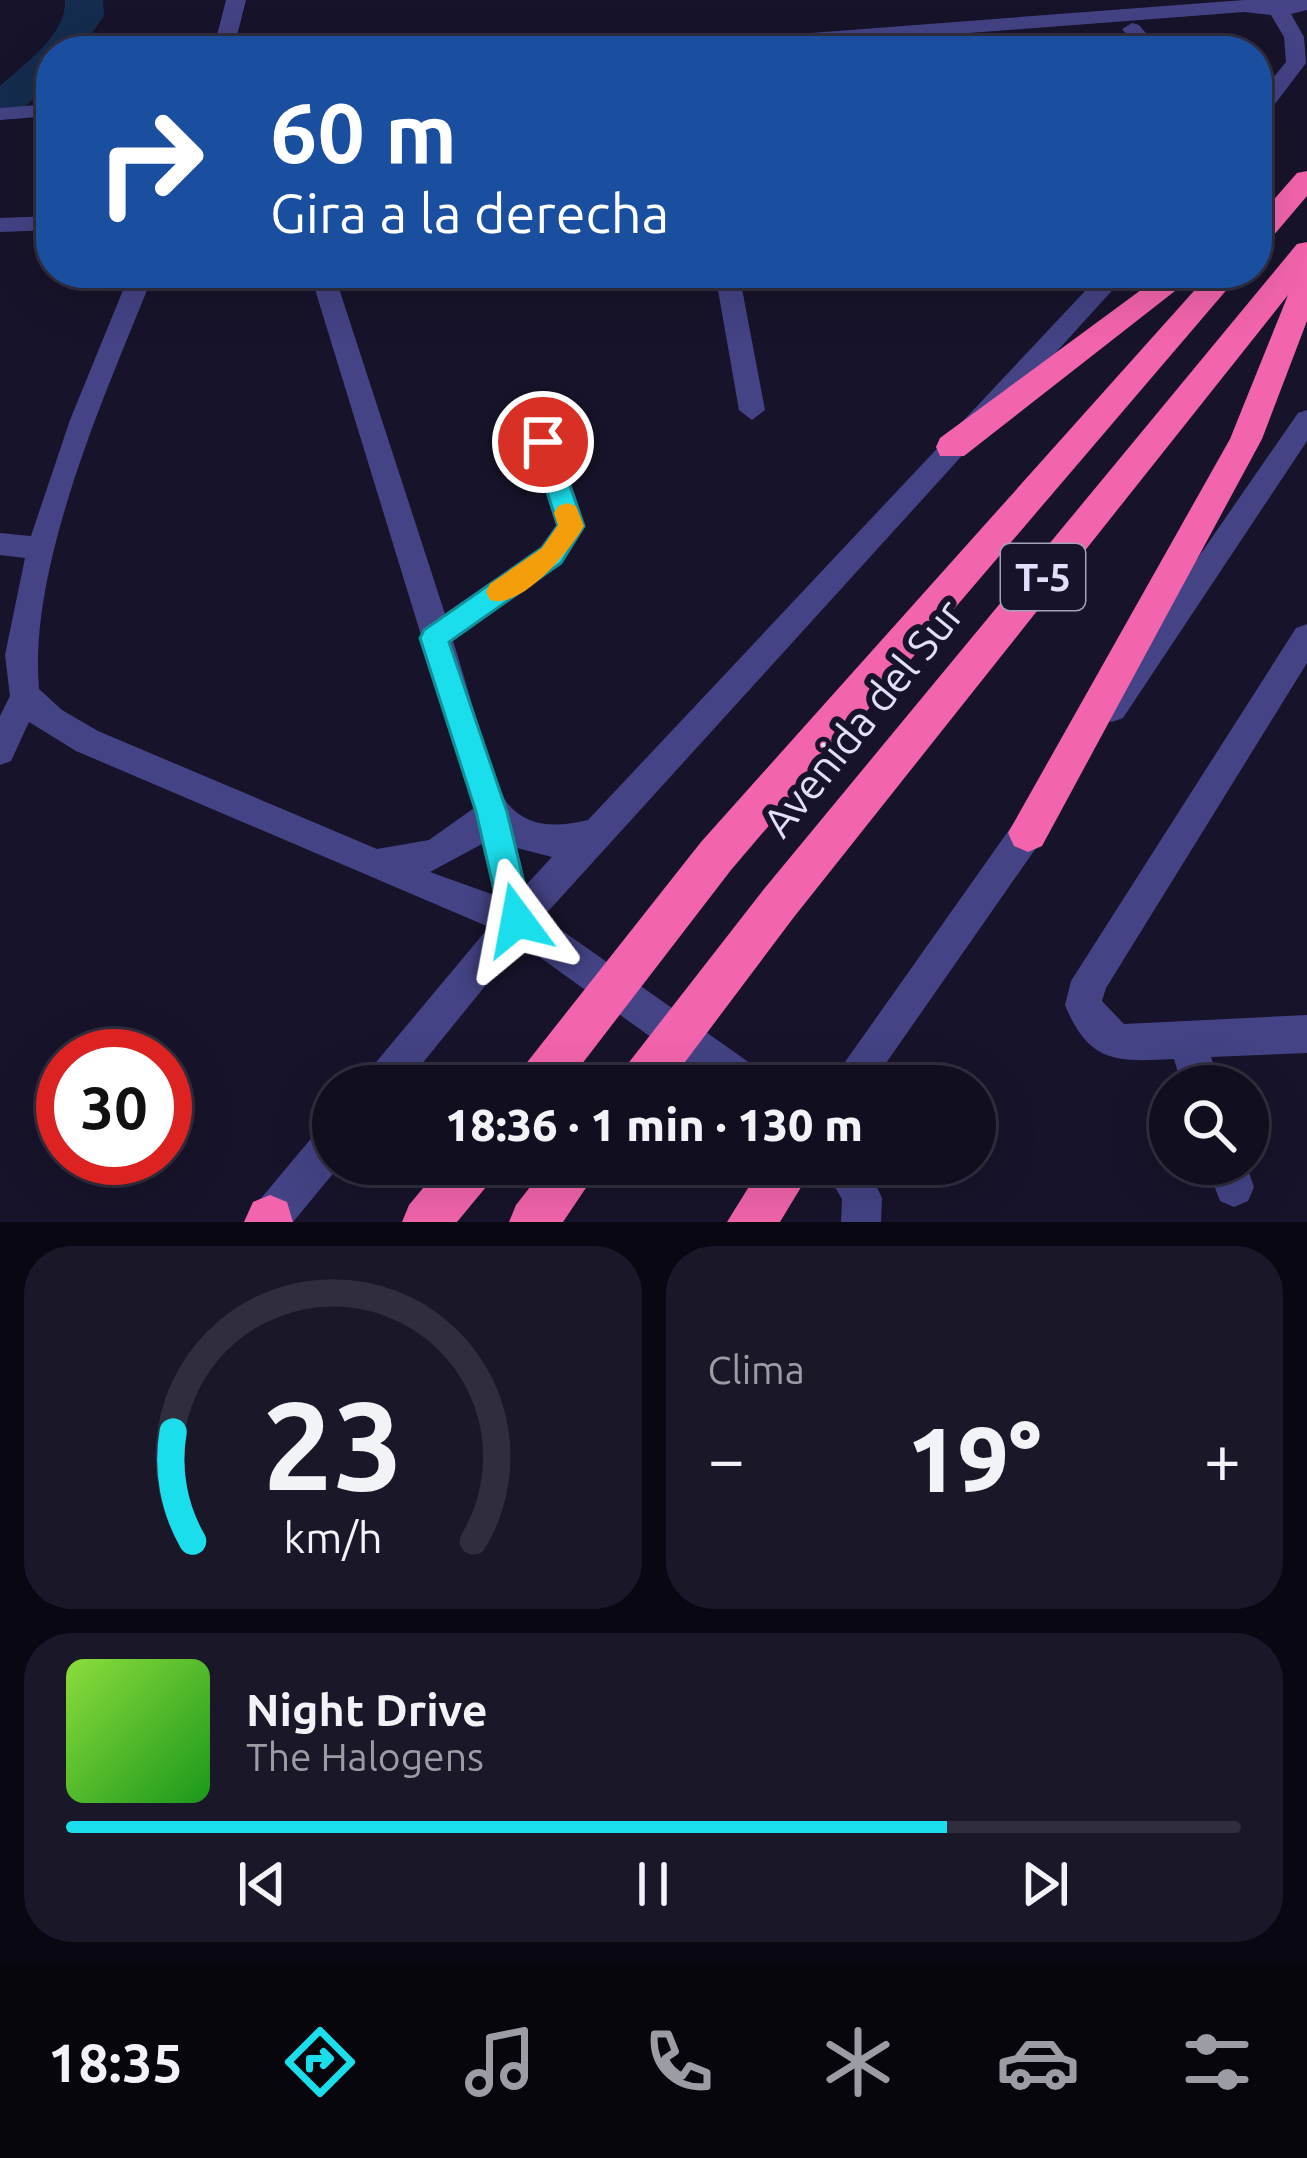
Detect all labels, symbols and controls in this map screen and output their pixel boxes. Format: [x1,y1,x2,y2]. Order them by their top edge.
icon: right [72,84,228,240]
text: 60 m [270,85,457,179]
text: Gira a la derecha [270,183,669,243]
pin [492,391,594,493]
icon: arrive [510,409,576,475]
road number: T-5 [1001,544,1085,610]
street label: Avenida del Sur [753,590,972,845]
position arrow [454,857,580,983]
speed limit sign: 30 [36,1029,192,1185]
map controls [1149,1065,1269,1185]
button: search [1149,1065,1269,1185]
text: 18:36 · 1 min · 130 m [445,1099,863,1150]
text: Clima [708,1348,805,1391]
text: 23 [262,1374,403,1514]
text: 19° [907,1408,1041,1509]
text: − [708,1421,745,1495]
text: + [1204,1421,1241,1495]
text: km/h [283,1512,382,1560]
text: Night Drive [246,1684,488,1735]
text: The Halogens [246,1735,484,1778]
icon: previous [229,1851,295,1917]
icon: pause [620,1851,686,1917]
icon: next [1012,1851,1078,1917]
icon: directions [278,2020,362,2104]
icon: music [458,2020,542,2104]
icon: phone [637,2020,721,2104]
icon: climate [816,2020,900,2104]
icon: car [996,2020,1080,2104]
icon: filters [1175,2020,1259,2104]
text: 18:35 [48,2032,183,2092]

